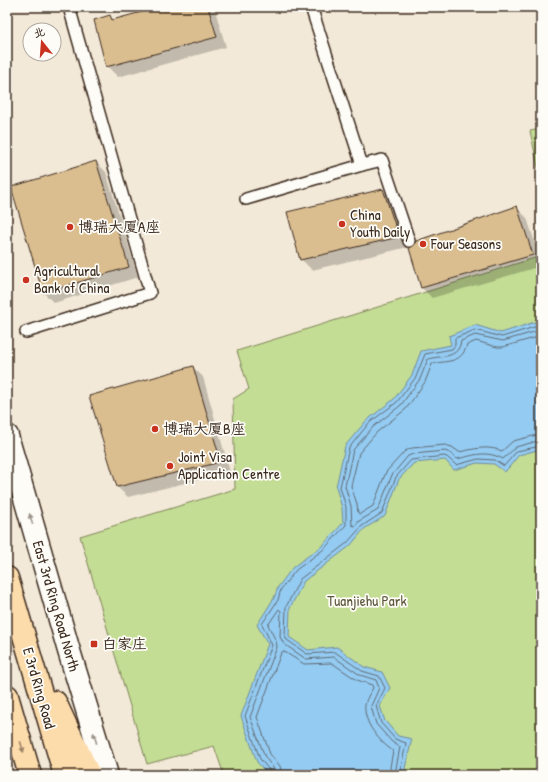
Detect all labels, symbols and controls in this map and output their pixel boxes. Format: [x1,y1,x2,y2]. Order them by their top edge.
north arrow [22,22,62,62]
text: 北 [32,24,46,41]
place label: China Youth Daily [350,204,410,242]
place label: 博瑞大厦A座 [78,216,160,237]
marker: China Youth Daily [337,219,347,229]
marker: 博瑞大厦A座 [65,222,75,232]
place label: Four Seasons [430,233,501,254]
marker: Four Seasons [418,239,428,249]
place label: Agricultural Bank of China [34,260,109,298]
marker: Agricultural Bank of China [21,275,31,285]
place label: 博瑞大厦B座 [163,418,246,439]
marker: 博瑞大厦B座 [150,424,160,434]
place label: Joint Visa Application Centre [178,446,280,484]
marker: Joint Visa Application Centre [165,461,175,471]
one-way arrow [28,513,34,525]
street label: East 3rd Ring Road North [28,538,85,674]
park label: Tuanjiehu Park [327,590,407,611]
place label: 白家庄 [102,633,147,654]
marker: 白家庄 [89,639,99,649]
street label: E 3rd Ring Road [18,645,61,731]
one-way arrow [92,731,98,743]
one-way arrow [19,741,25,753]

